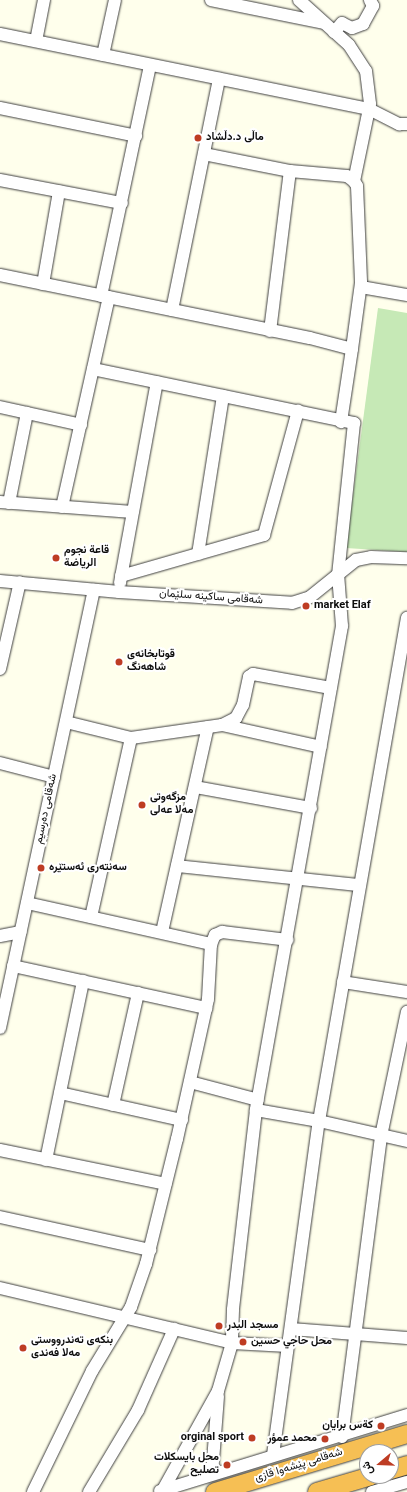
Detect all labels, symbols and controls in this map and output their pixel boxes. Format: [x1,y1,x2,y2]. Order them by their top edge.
place label: ماڵی د.دڵشاد [206,131,264,145]
marker: ماڵی د.دڵشاد [193,133,203,143]
place label: قاعة نجوم الرياضة [64,545,109,571]
marker: قاعة نجوم الرياضة [51,553,61,563]
street label: شەقامی ساکینە سلێمان [159,588,263,608]
place label: market Elaf [314,599,371,613]
marker: market Elaf [301,601,311,611]
place label: قوتابخانەى شاهەنگ [127,649,175,675]
marker: قوتابخانەى شاهەنگ [114,657,124,667]
street label: شەقامی دەرسیم [33,773,61,845]
place label: مزگەوتی مەلا عەلی [150,792,193,818]
marker: مزگەوتی مەلا عەلی [137,800,147,810]
place label: سەنتەری ئەستێرە [49,861,127,875]
marker: سەنتەری ئەستێرە [36,863,46,873]
place label: مسجد البدر [227,1319,278,1333]
marker: مسجد البدر [214,1321,224,1331]
place label: بنکەی تەندرووستی مەلا فەندی [31,1335,113,1361]
place label: محل حاجي حسین [251,1335,332,1349]
marker: محل حاجي حسین [238,1337,248,1347]
marker: بنکەی تەندرووستی مەلا فەندی [18,1343,28,1353]
place label: كةس برايان [322,1419,373,1433]
marker: كةس برايان [376,1421,386,1431]
place label: orginal sport [181,1431,244,1445]
place label: محمد عمؤر [267,1432,317,1446]
marker: orginal sport [247,1433,257,1443]
marker: محمد عمؤر [320,1434,330,1444]
north arrow [359,1444,399,1484]
street label: شەقامی پێشەوا قازی [254,1446,344,1486]
place label: محل بايسكلات تصليح [154,1452,219,1478]
text: ش [358,1459,378,1477]
marker: محل بايسكلات تصليح [222,1460,232,1470]

